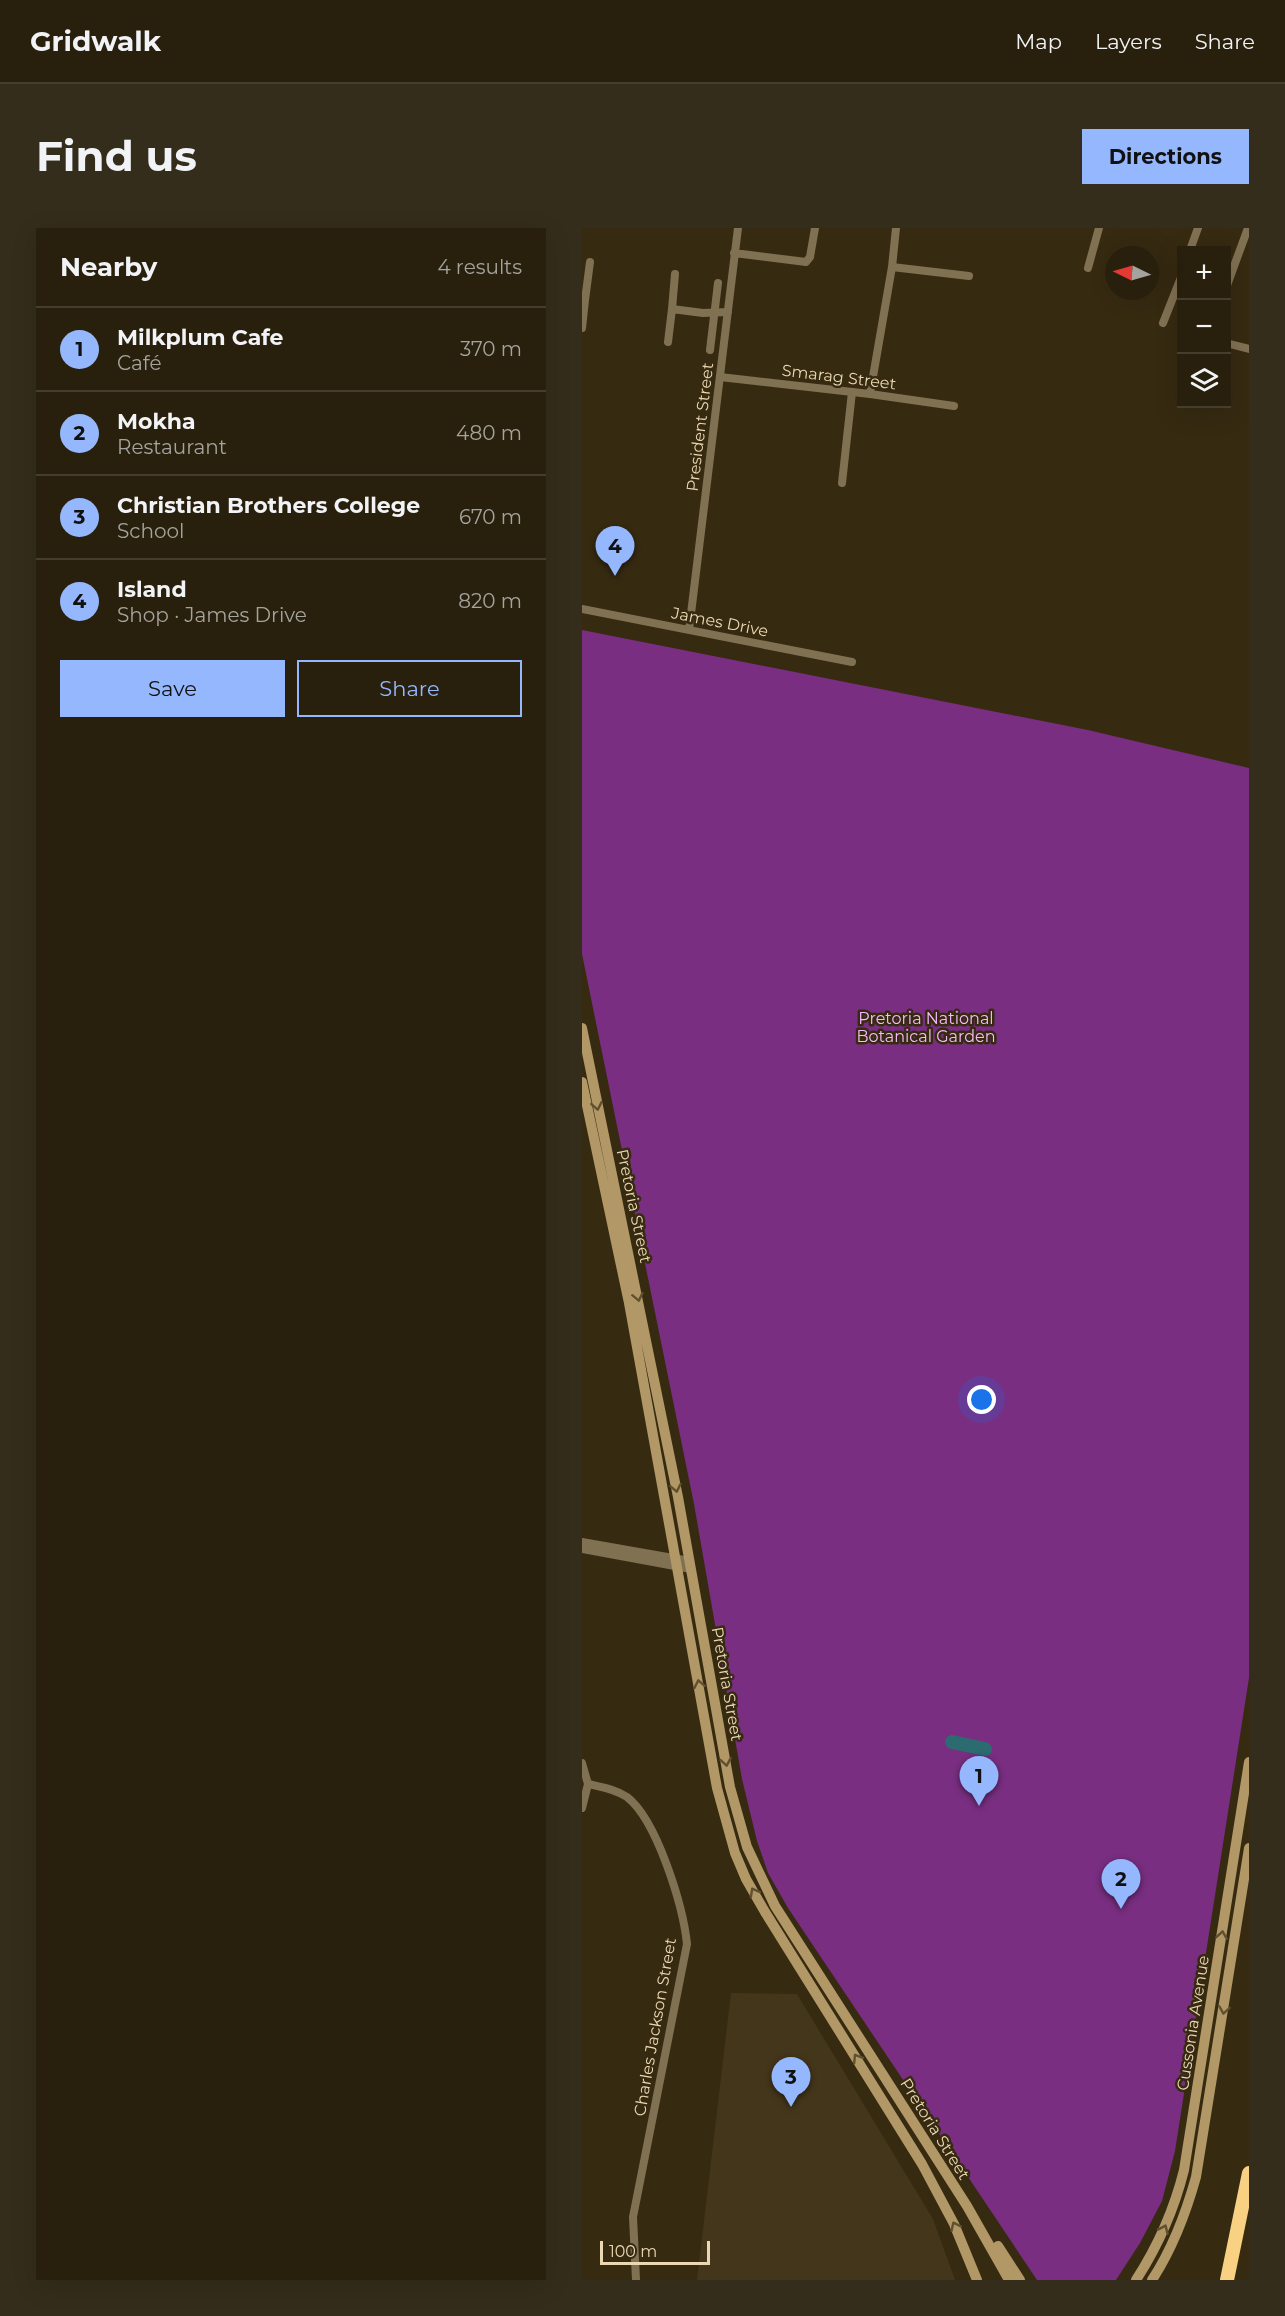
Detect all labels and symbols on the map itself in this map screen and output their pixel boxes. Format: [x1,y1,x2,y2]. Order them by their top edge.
north arrow [1105,246,1159,300]
street label: President Street [683,361,717,492]
street label: Smarag Street [781,361,898,393]
pin: 4 [596,526,634,576]
street label: James Drive [669,603,770,641]
park label: Pretoria National Botanical Garden [856,1009,996,1046]
one-way arrow [590,1101,603,1111]
street label: Pretoria Street [613,1147,655,1265]
one-way arrow [631,1291,644,1301]
your location [967,1385,996,1414]
one-way arrow [669,1483,682,1493]
street label: Pretoria Street [708,1625,746,1743]
one-way arrow [693,1680,706,1690]
pin: 1 [960,1756,998,1806]
one-way arrow [719,1757,732,1767]
pin: 2 [1102,1860,1140,1909]
one-way arrow [749,1888,761,1898]
one-way arrow [1215,1931,1227,1940]
street label: Charles Jackson Street [630,1936,680,2118]
street label: Cussonia Avenue [1173,1954,1213,2092]
one-way arrow [1218,2005,1230,2015]
one-way arrow [852,2054,864,2064]
pin: 3 [772,2058,810,2107]
street label: Pretoria Street [896,2075,974,2184]
one-way arrow [950,2222,962,2233]
one-way arrow [1157,2224,1169,2235]
scale bar [600,2238,710,2266]

